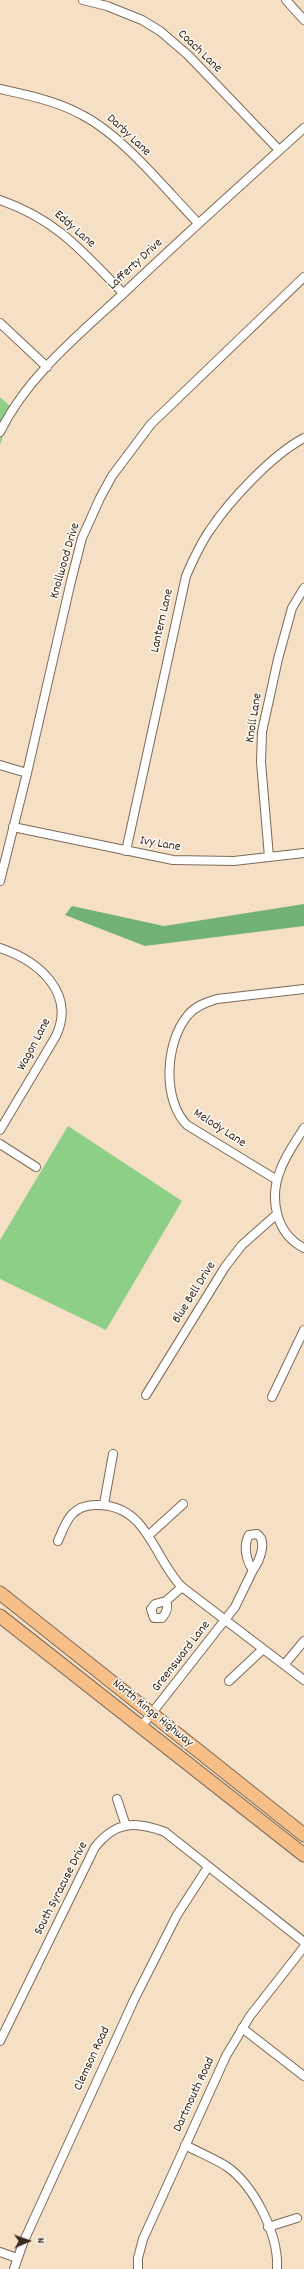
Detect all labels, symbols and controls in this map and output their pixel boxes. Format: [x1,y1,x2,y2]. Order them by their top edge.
street label: Coach Lane [174,27,224,77]
street label: Darby Lane [103,112,153,160]
street label: Eddy Lane [50,208,98,252]
street label: Lafferty Drive [106,236,166,294]
street label: Knollwood Drive [48,521,84,601]
street label: Lantern Lane [148,588,178,654]
street label: Knoll Lane [243,692,267,744]
street label: Ivy Lane [139,834,181,856]
street label: Wagon Lane [15,1016,55,1074]
street label: Melody Lane [190,1106,248,1152]
street label: Blue Bell Drive [170,1259,220,1327]
street label: Greensward Lane [149,1618,215,1696]
street label: North Kings Highway [108,1677,196,1751]
street label: South Syracuse Drive [32,1840,92,1938]
street label: Clemson Road [71,2025,115,2093]
street label: Dartmouth Road [171,2055,219,2135]
north arrow [8,2221,48,2261]
text: N [32,2238,48,2244]

